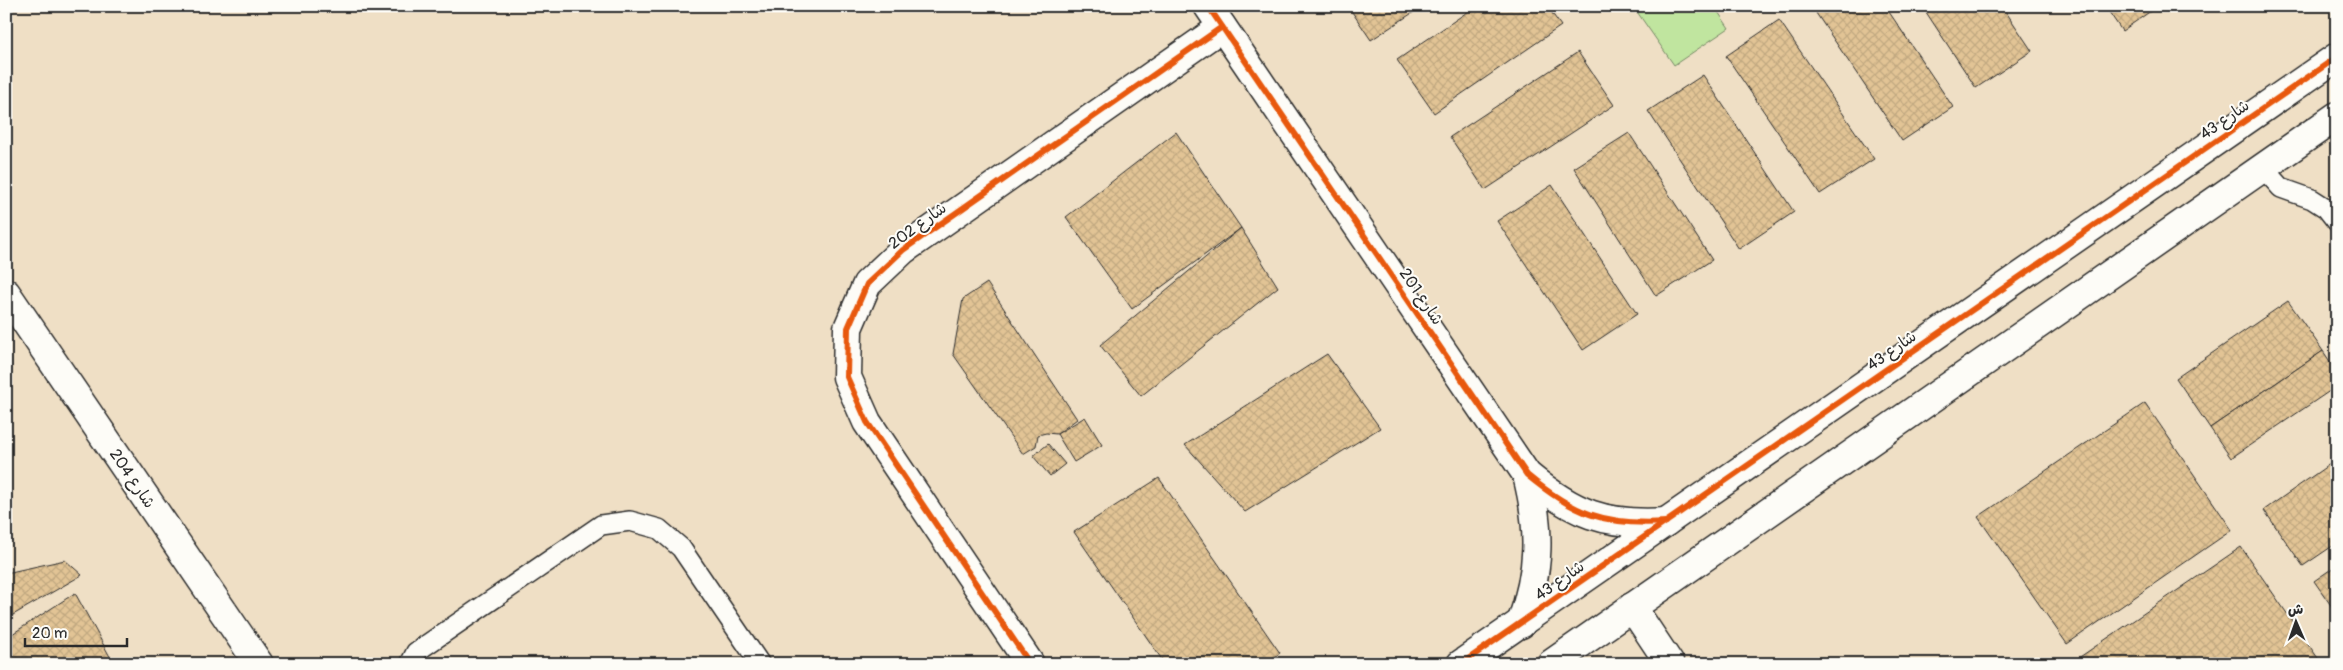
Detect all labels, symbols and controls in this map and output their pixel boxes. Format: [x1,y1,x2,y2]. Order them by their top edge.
street label: شارع 43 [2196,95,2254,145]
street label: شارع 202 [885,198,951,254]
street label: شارع 201 [1394,264,1447,329]
street label: شارع 43 [1863,326,1921,376]
street label: شارع 204 [104,445,159,513]
street label: شارع 43 [1531,556,1589,606]
north arrow [2270,598,2320,648]
text: ش [2288,601,2304,618]
scale bar [25,615,128,647]
text: 20 m [32,624,67,643]

